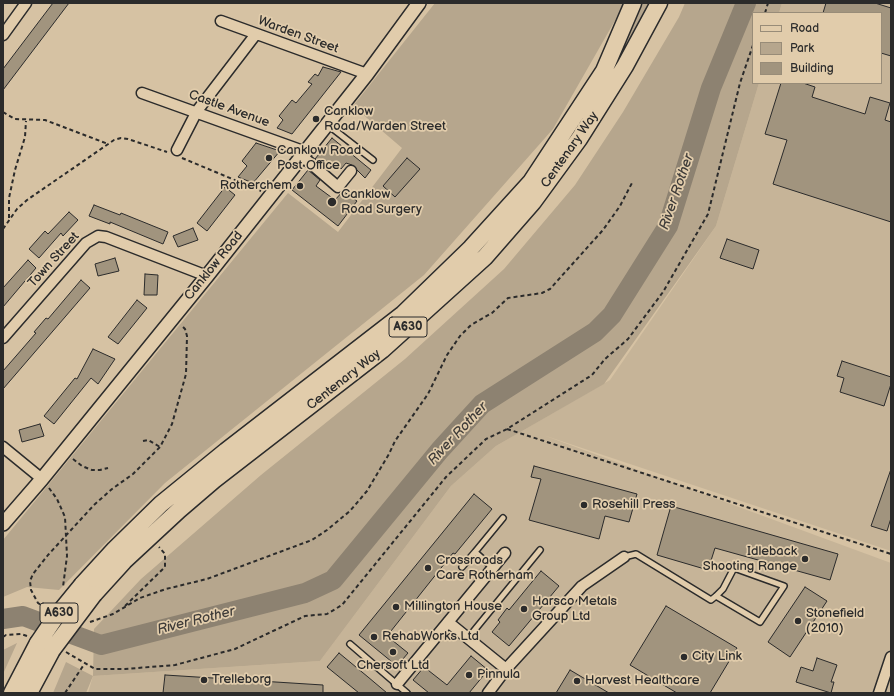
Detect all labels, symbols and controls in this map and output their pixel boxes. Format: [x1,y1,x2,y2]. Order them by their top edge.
legend [752,12,882,84]
street label: Warden Street [256,13,340,57]
text: Road [790,21,819,36]
text: Park [790,41,814,56]
text: Building [790,61,834,76]
street label: Castle Avenue [187,87,271,131]
place label: Canklow Road/Warden Street [324,104,446,135]
street label: Centenary Way [538,109,602,191]
marker: Canklow Road/Warden Street [311,114,321,124]
place label: Canklow Road Post Office [277,143,361,174]
water label: River Rother [656,152,698,232]
marker: Canklow Road Post Office [264,153,274,163]
place label: Rotherchem [220,178,292,194]
marker: Rotherchem [295,181,305,191]
place label: Canklow Road Surgery [341,187,422,218]
marker: Canklow Road Surgery [326,196,338,208]
street label: Canklow Road [181,228,247,304]
street label: Town Street [25,229,83,291]
road number: A630 [389,317,427,337]
street label: Centenary Way [304,346,384,414]
water label: River Rother [425,399,491,469]
place label: Rosehill Press [592,497,675,513]
marker: Rosehill Press [579,500,589,510]
place label: Idleback Shooting Range [703,544,797,575]
place label: Crossroads Care Rotherham [436,553,534,584]
marker: Idleback Shooting Range [800,554,810,564]
marker: Crossroads Care Rotherham [423,563,433,573]
place label: Harsco Metals Group Ltd [532,594,617,625]
place label: Millington House [404,599,502,615]
marker: Millington House [391,602,401,612]
road number: A630 [40,603,78,623]
water label: River Rother [156,603,236,639]
marker: Harsco Metals Group Ltd [519,604,529,614]
place label: Stonefield (2010) [806,606,864,637]
marker: Stonefield (2010) [793,616,803,626]
place label: RehabWorks Ltd [382,629,479,645]
marker: RehabWorks Ltd [369,632,379,642]
marker: Chersoft Ltd [388,647,398,657]
place label: City Link [692,649,742,665]
marker: City Link [679,652,689,662]
place label: Chersoft Ltd [357,658,429,674]
place label: Pinnula [477,667,520,683]
marker: Pinnula [464,670,474,680]
place label: Trelleborg [212,672,271,688]
place label: Harvest Healthcare [585,673,699,689]
marker: Trelleborg [199,675,209,685]
marker: Harvest Healthcare [572,676,582,686]

